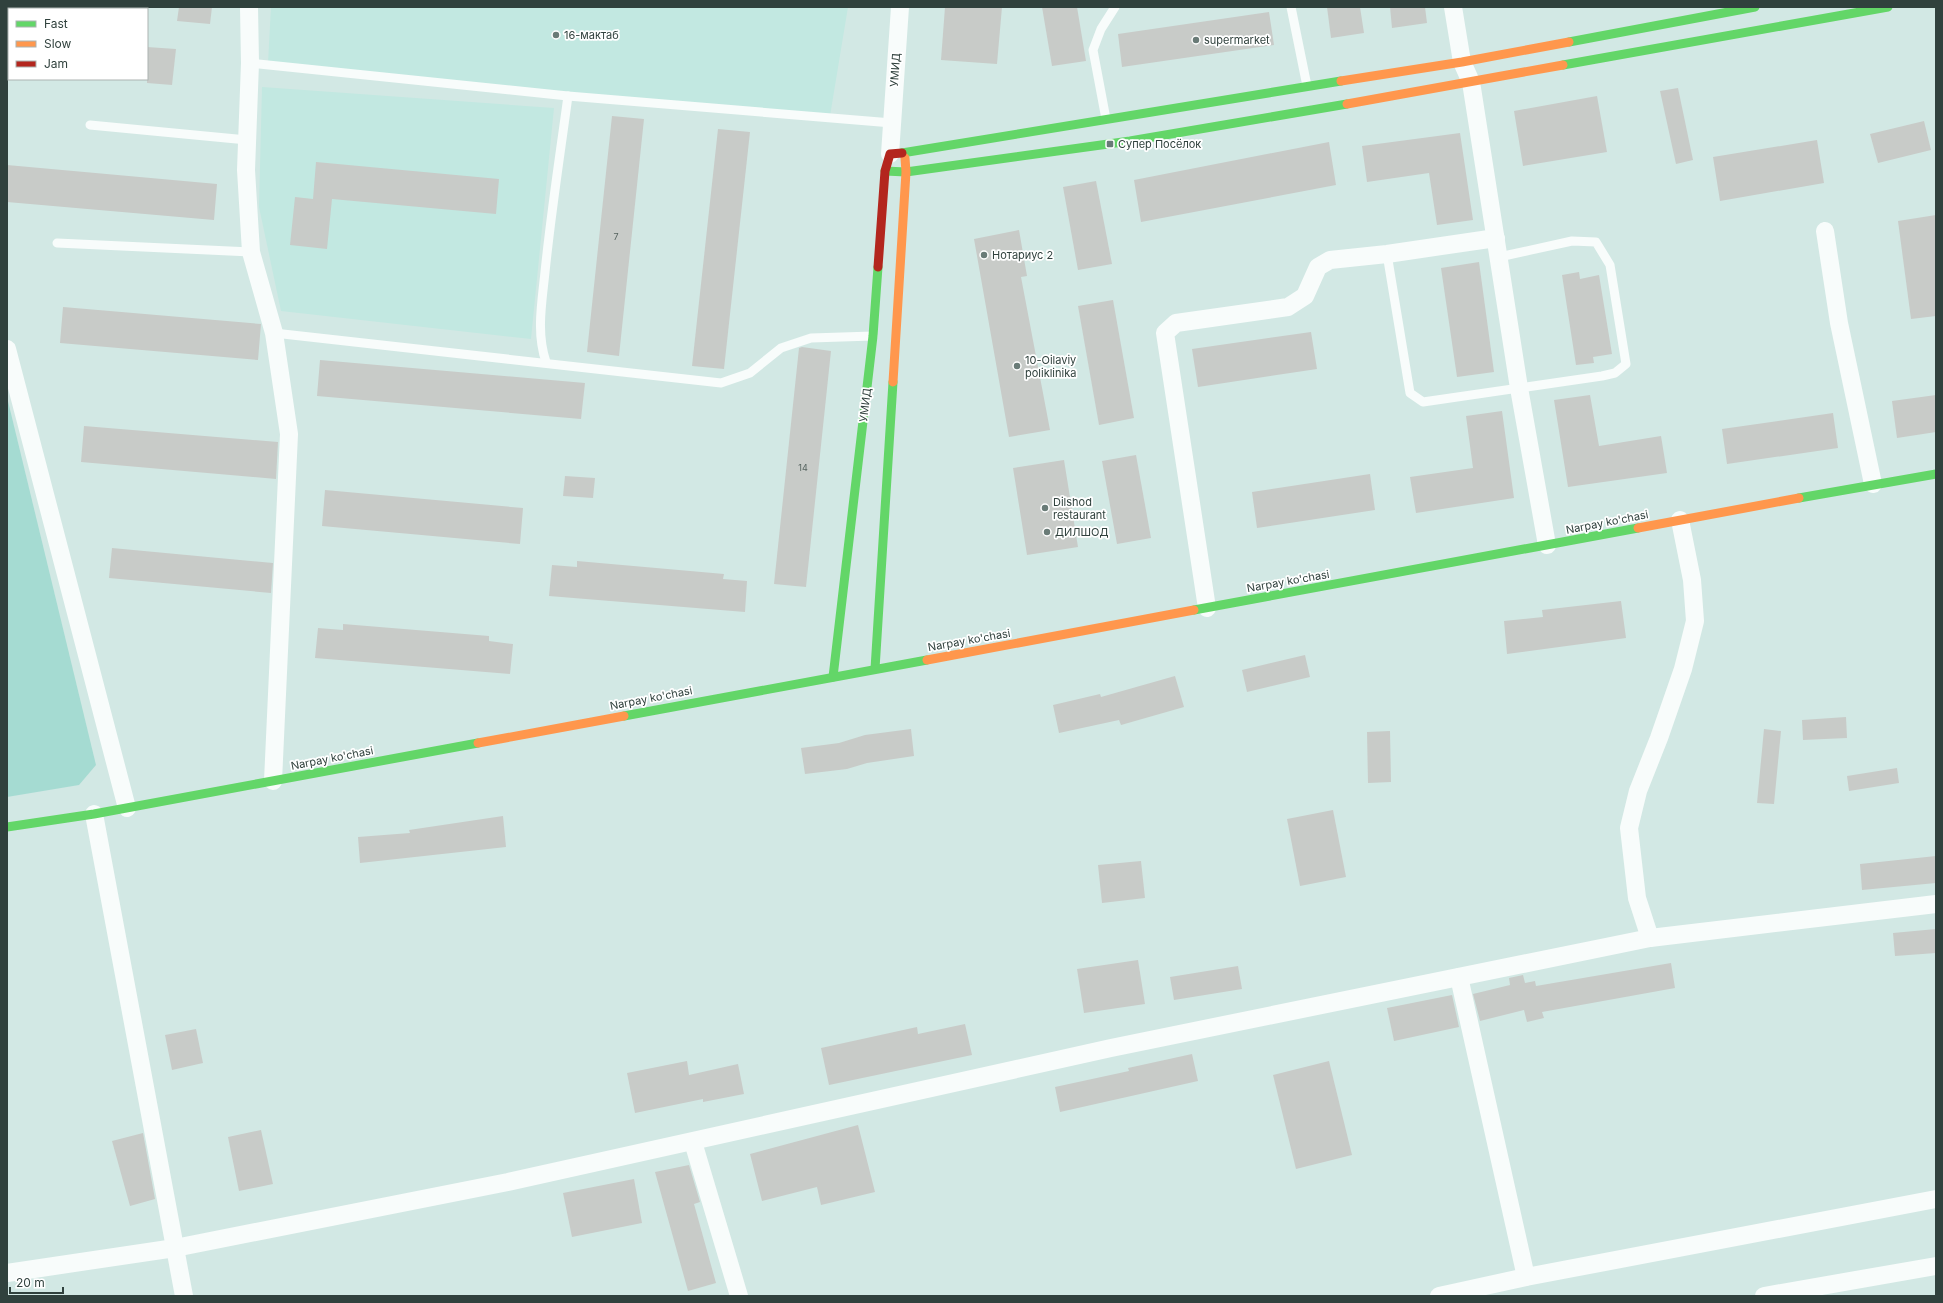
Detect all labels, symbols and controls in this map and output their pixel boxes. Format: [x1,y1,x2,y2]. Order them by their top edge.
legend [8,8,148,80]
text: Fast [44,16,68,31]
place label: 16-мактаб [564,28,619,42]
marker: 16-мактаб [551,30,561,40]
place label: supermarket [1204,33,1270,47]
marker: supermarket [1191,35,1201,45]
text: Slow [44,36,72,51]
street label: УМИД [887,52,903,88]
text: Jam [44,56,68,71]
place label: Супер Посёлок [1118,137,1201,151]
marker: Супер Посёлок [1105,139,1115,149]
house number: 7 [613,231,619,242]
place label: Нотариус 2 [992,248,1053,262]
marker: Нотариус 2 [979,250,989,260]
place label: 10-Oilaviy poliklinika [1025,353,1076,380]
marker: 10-Oilaviy poliklinika [1012,361,1022,371]
street label: УМИД [856,387,874,423]
house number: 14 [798,462,808,473]
place label: Dilshod restaurant [1053,495,1106,522]
marker: Dilshod restaurant [1040,503,1050,513]
street label: Narpay ko'chasi [1565,507,1649,537]
place label: ДИЛШОД [1055,525,1109,539]
marker: ДИЛШОД [1042,527,1052,537]
street label: Narpay ko'chasi [1246,567,1330,595]
street label: Narpay ko'chasi [927,626,1011,654]
street label: Narpay ko'chasi [609,683,693,713]
street label: Narpay ko'chasi [290,743,374,773]
scale bar [10,1269,63,1295]
text: 20 m [16,1275,45,1290]

